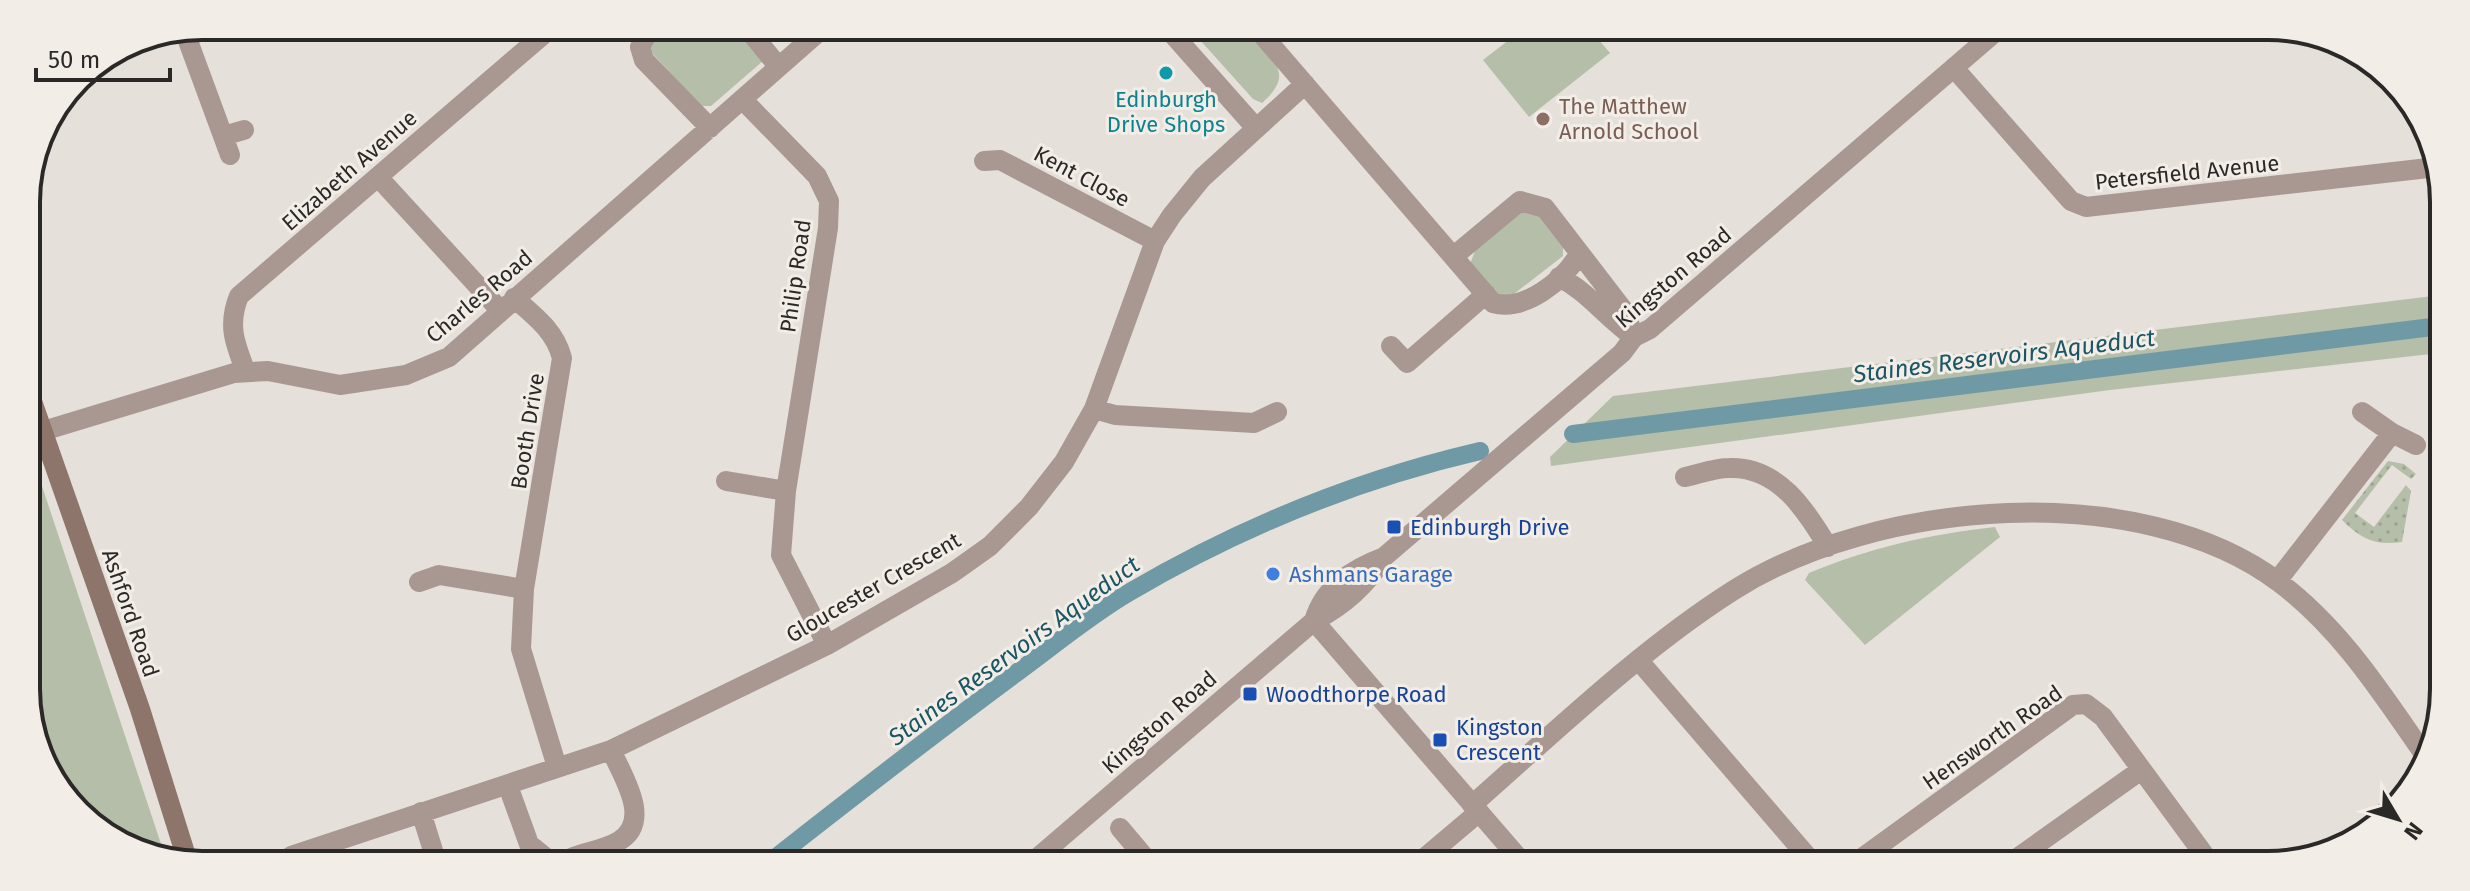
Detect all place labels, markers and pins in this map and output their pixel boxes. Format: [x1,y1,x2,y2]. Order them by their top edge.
marker: Edinburgh Drive Shops [1157,64,1175,82]
place label: Edinburgh Drive Shops [1107,86,1225,138]
place label: The Matthew Arnold School [1559,93,1699,145]
marker: The Matthew Arnold School [1534,110,1552,128]
place label: Edinburgh Drive [1410,514,1569,541]
marker: Edinburgh Drive [1385,518,1403,536]
place label: Ashmans Garage [1289,561,1453,588]
marker: Ashmans Garage [1264,565,1282,583]
place label: Woodthorpe Road [1266,681,1447,708]
marker: Woodthorpe Road [1241,685,1259,703]
place label: Kingston Crescent [1456,714,1543,766]
marker: Kingston Crescent [1431,731,1449,749]

